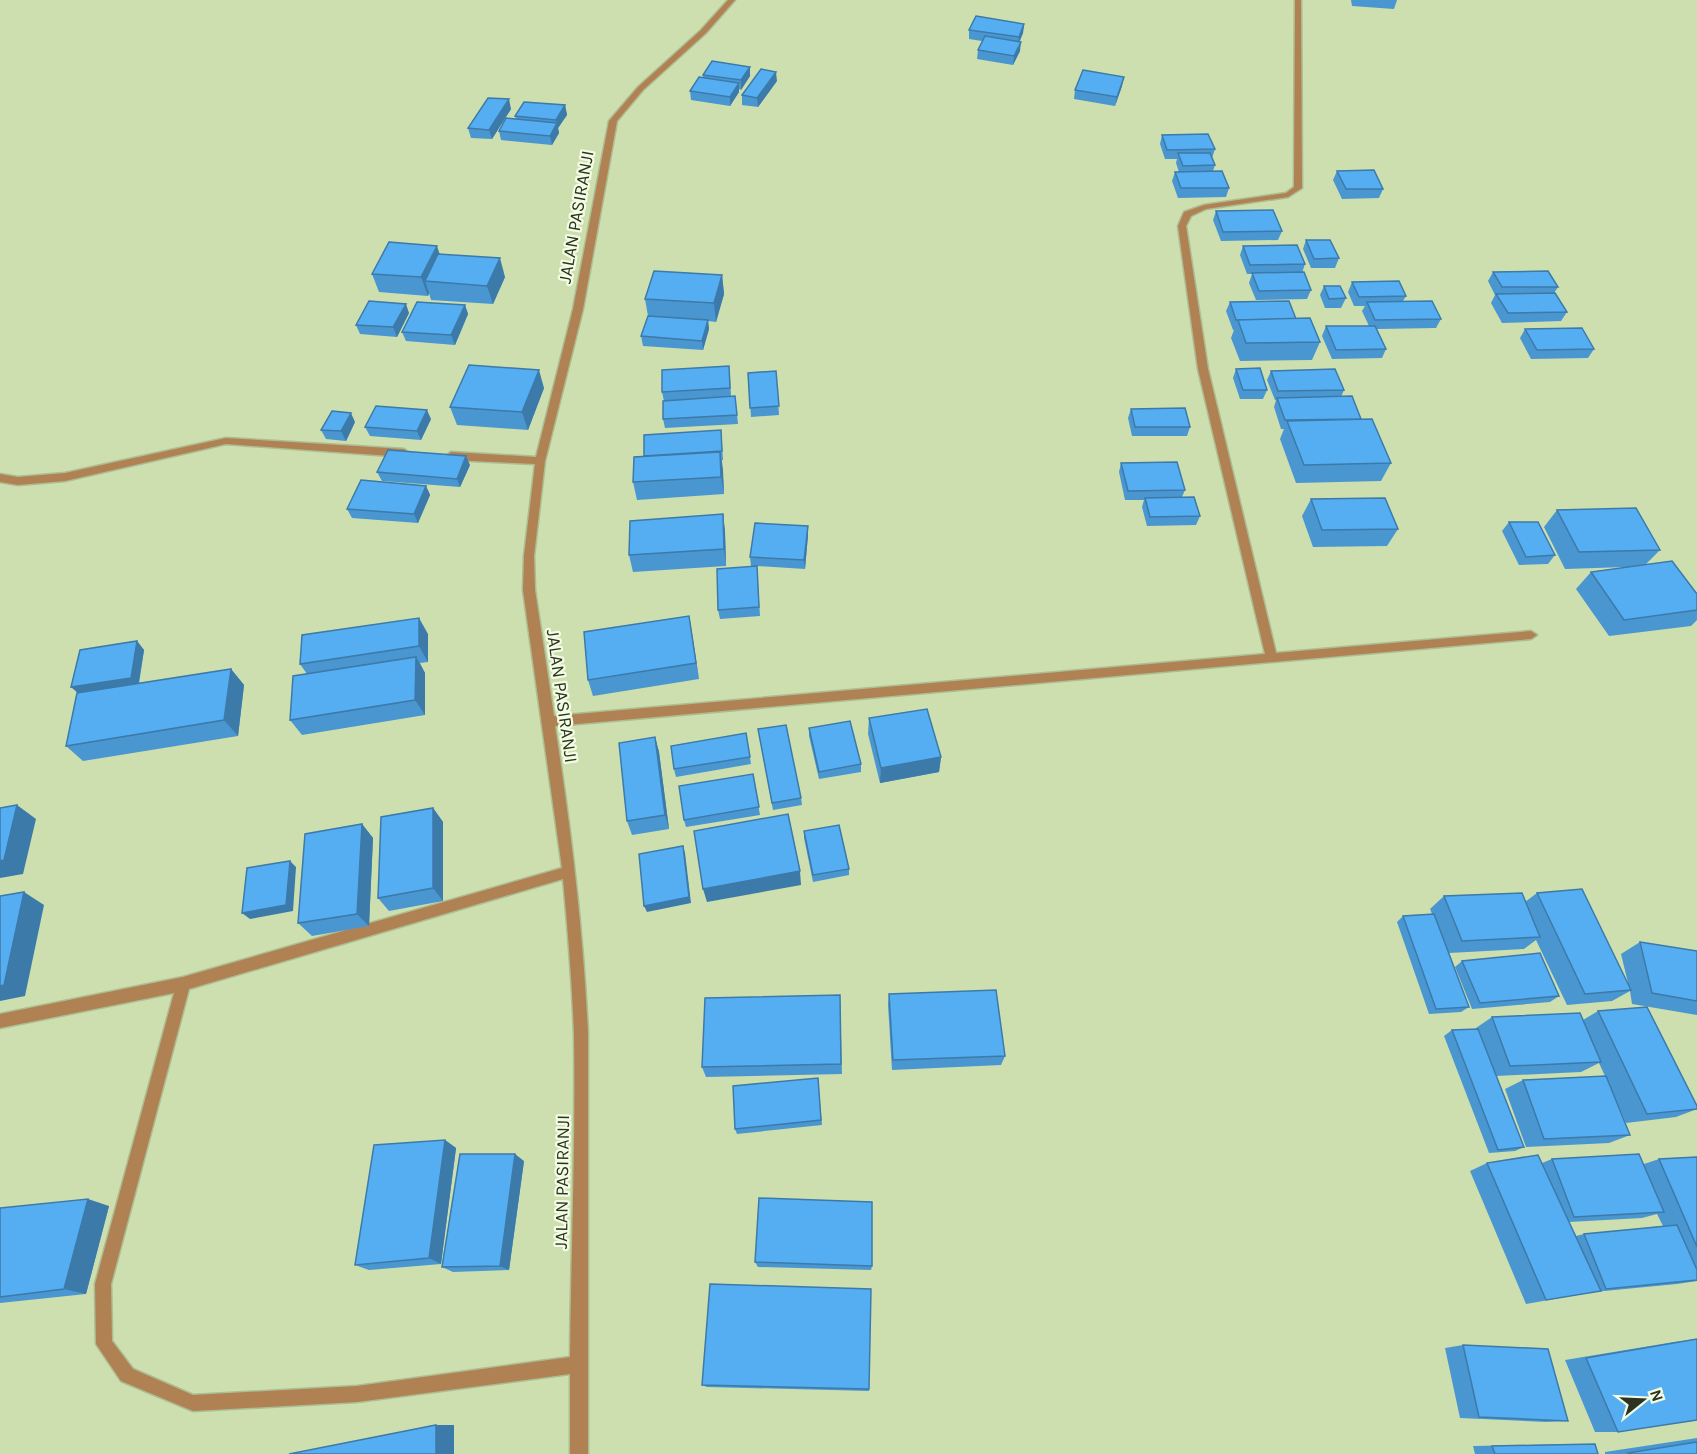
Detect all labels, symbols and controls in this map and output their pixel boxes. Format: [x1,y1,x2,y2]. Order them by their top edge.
street label: JALAN PASIRANJI [553,149,599,285]
street label: JALAN PASIRANJI [542,628,582,764]
street label: JALAN PASIRANJI [550,1115,574,1249]
north arrow [1613,1370,1673,1430]
text: N [1646,1387,1668,1404]

